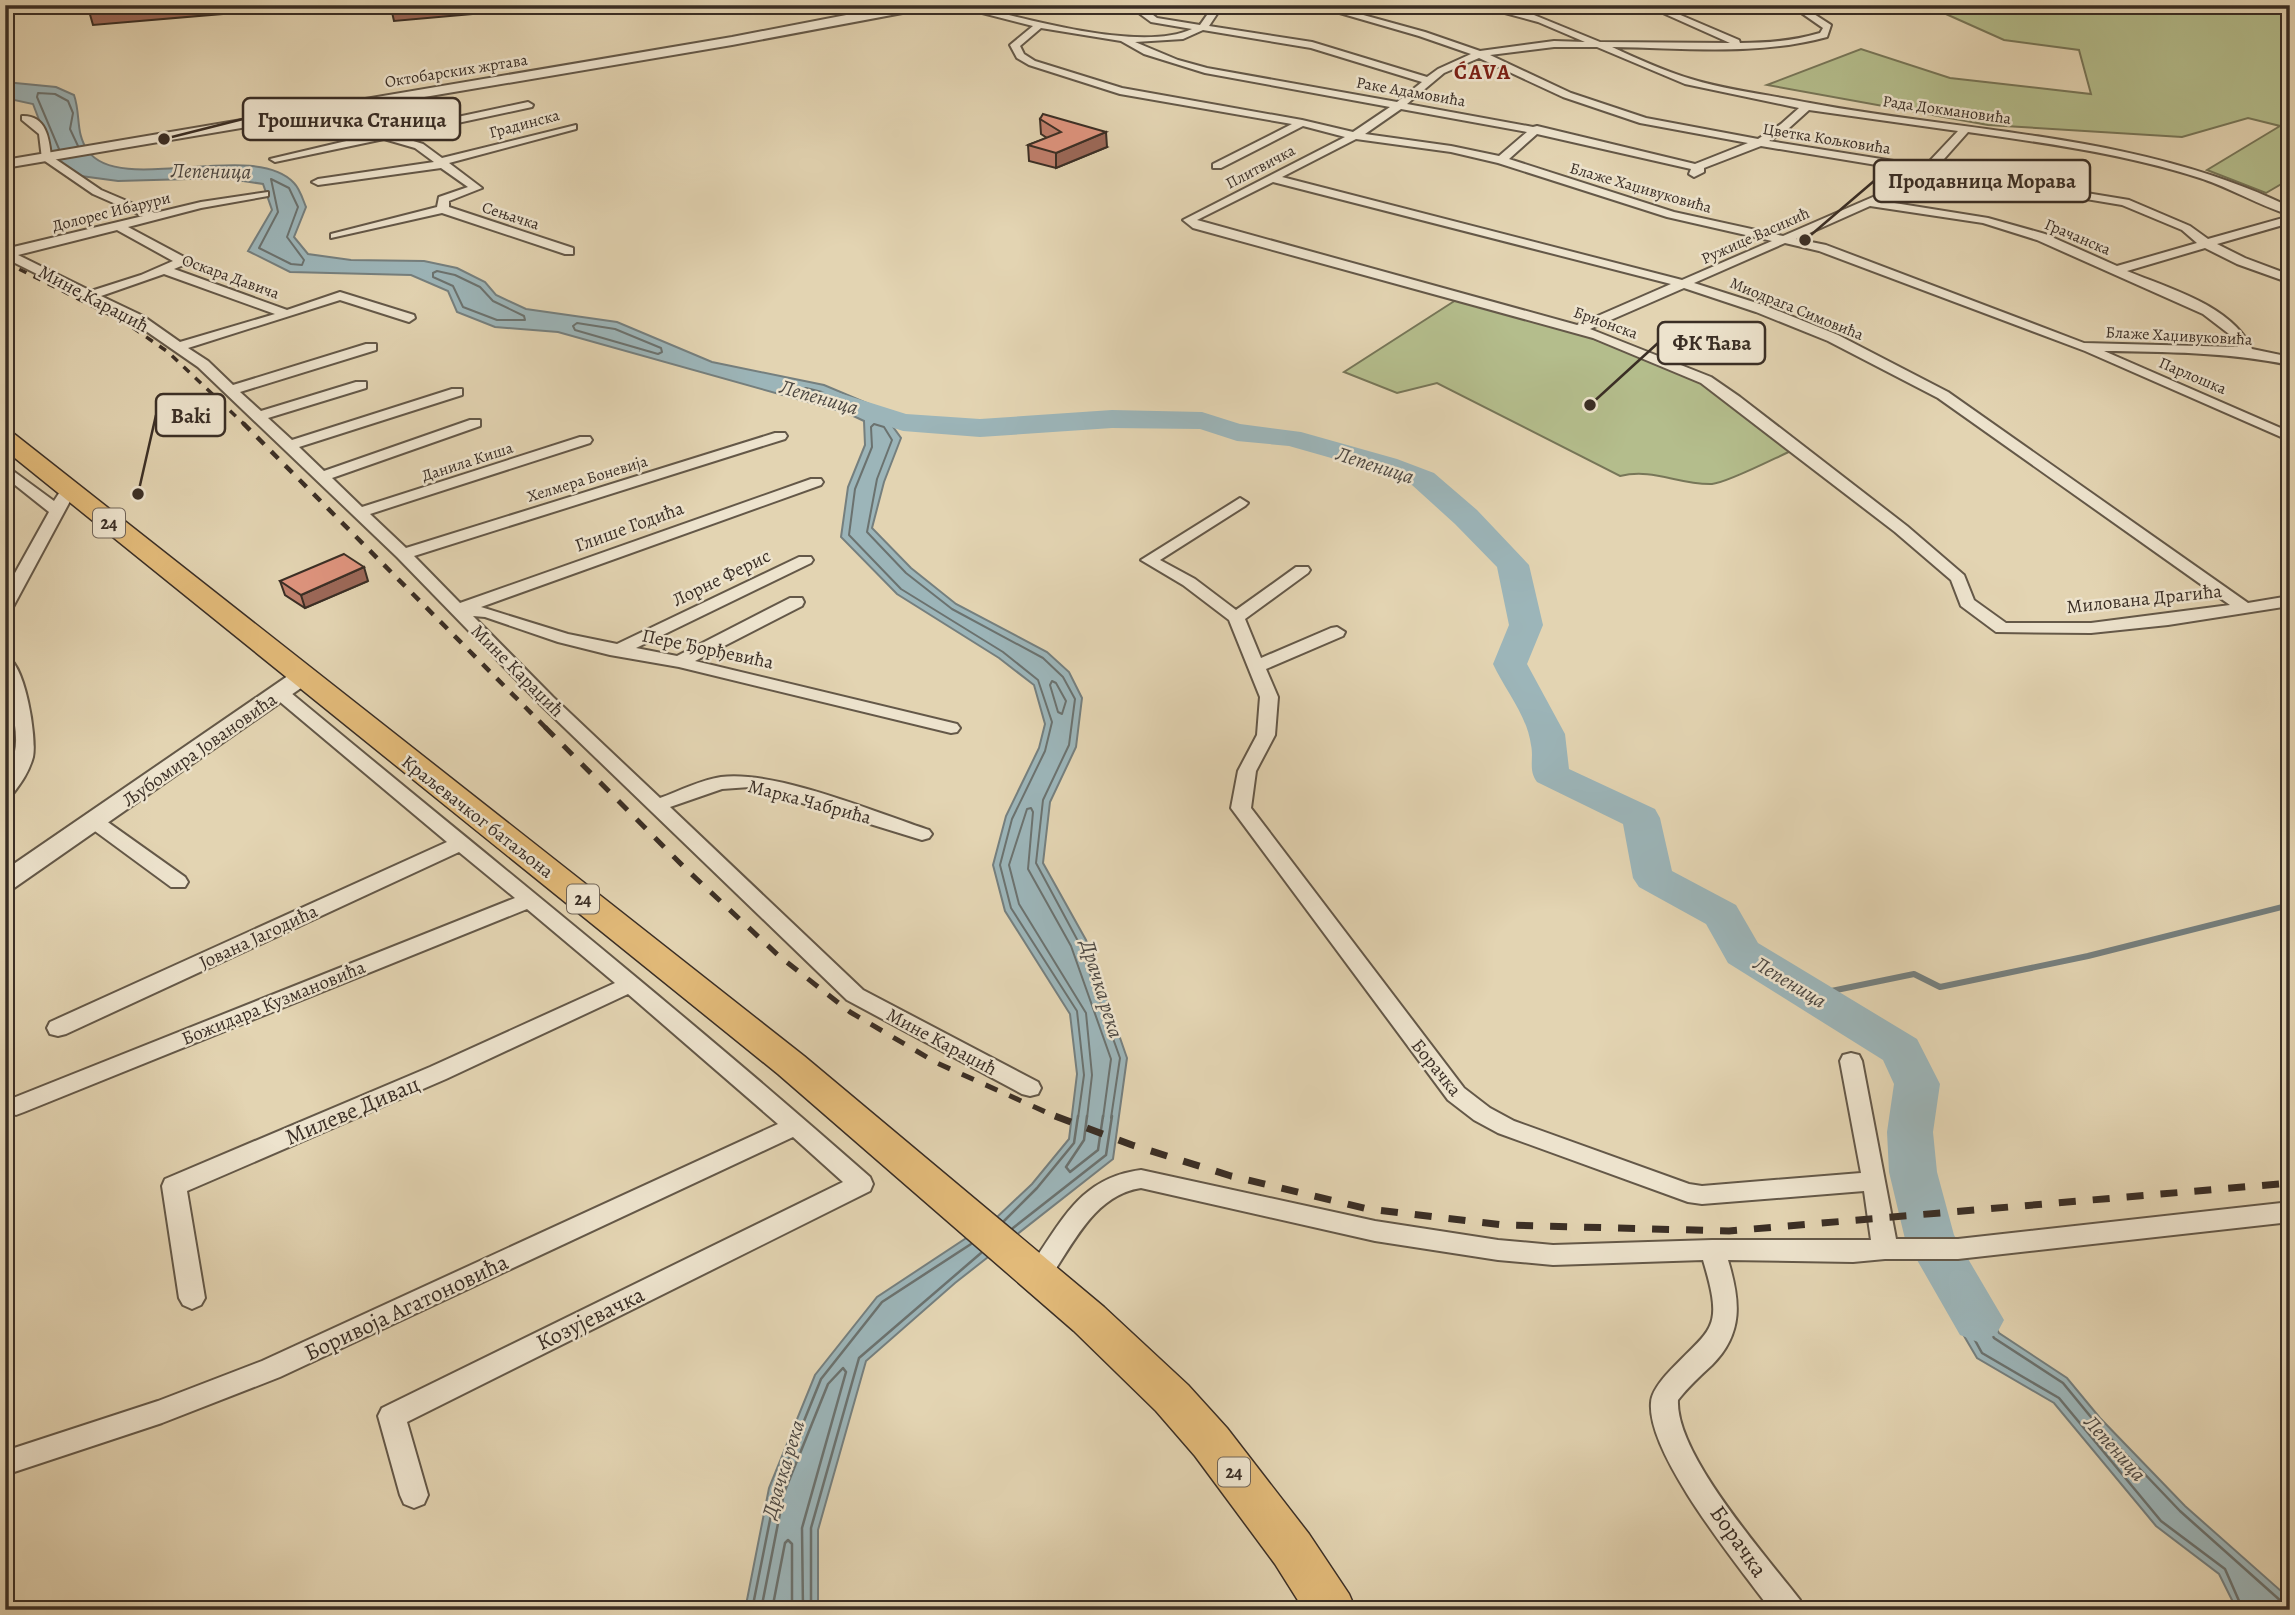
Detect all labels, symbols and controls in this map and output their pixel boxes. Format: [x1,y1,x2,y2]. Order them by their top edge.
street label: Октобарских жртава [383,49,530,93]
district label: ĆAVA [1454,58,1512,86]
street label: Раке Адамовића [1354,72,1468,113]
street label: Рада Докмановића [1881,90,2013,130]
callout: Грошничка Станица [243,98,460,140]
street label: Градинска [487,104,562,144]
text: Грошничка Станица [258,106,446,134]
street label: Цветка Кољковића [1761,118,1893,160]
street label: Плитвичка [1222,139,1300,194]
water label: Лепеница [169,156,252,186]
street label: Блаже Хаџивуковића [1567,157,1715,219]
callout: Продавница Морава [1874,160,2090,202]
text: Продавница Морава [1888,167,2076,195]
street label: Долорес Ибарури [50,187,173,237]
street label: Сењачка [479,196,543,236]
street label: Ружице Васикић [1698,202,1813,270]
street label: Грачанска [2041,213,2115,261]
street label: Оскара Давича [179,249,283,305]
street label: Мине Караџић [34,259,153,339]
street label: Миодрага Симовића [1726,272,1867,346]
street label: Брионска [1570,301,1641,345]
street label: Блаже Хаџивуковића [2105,321,2253,351]
callout: ФК Ћава [1658,322,1765,364]
text: ФК Ћава [1673,329,1751,357]
street label: Парлошка [2155,352,2230,400]
water label: Лепеница [775,372,862,422]
callout: Baki [156,394,225,436]
text: Baki [171,402,211,430]
street label: Данила Киша [419,437,516,487]
water label: Лепеница [1331,439,1418,491]
street label: Хелмера Боневија [524,450,651,508]
street label: Глише Годића [571,495,688,559]
road number: 24 [93,508,125,538]
street label: Лорне Ферис [668,543,775,613]
street label: Милована Драгића [2065,578,2223,620]
street label: Мине Караџић [465,618,570,723]
street label: Пере Ђорђевића [640,622,776,676]
street label: Љубомира Јовановића [117,686,282,813]
street label: Краљевачког батаљона [396,749,559,885]
street label: Марка Чабрића [745,773,874,831]
road number: 24 [567,884,599,914]
street label: Јована Јагодића [195,898,322,976]
water label: Драчка река [1073,935,1130,1042]
water label: Лепеница [1747,949,1832,1015]
street label: Божидара Кузмановића [178,954,369,1052]
street label: Мине Караџић [882,1002,1001,1082]
street label: Борачка [1405,1033,1468,1102]
street label: Милеве Дивац [280,1068,424,1153]
street label: Боривоја Агатоновића [299,1246,514,1368]
street label: Козујевачка [531,1279,650,1358]
water label: Лепеница [2077,1408,2153,1488]
water label: Драчка река [754,1416,811,1523]
road number: 24 [1218,1457,1250,1486]
street label: Борачка [1703,1499,1775,1584]

